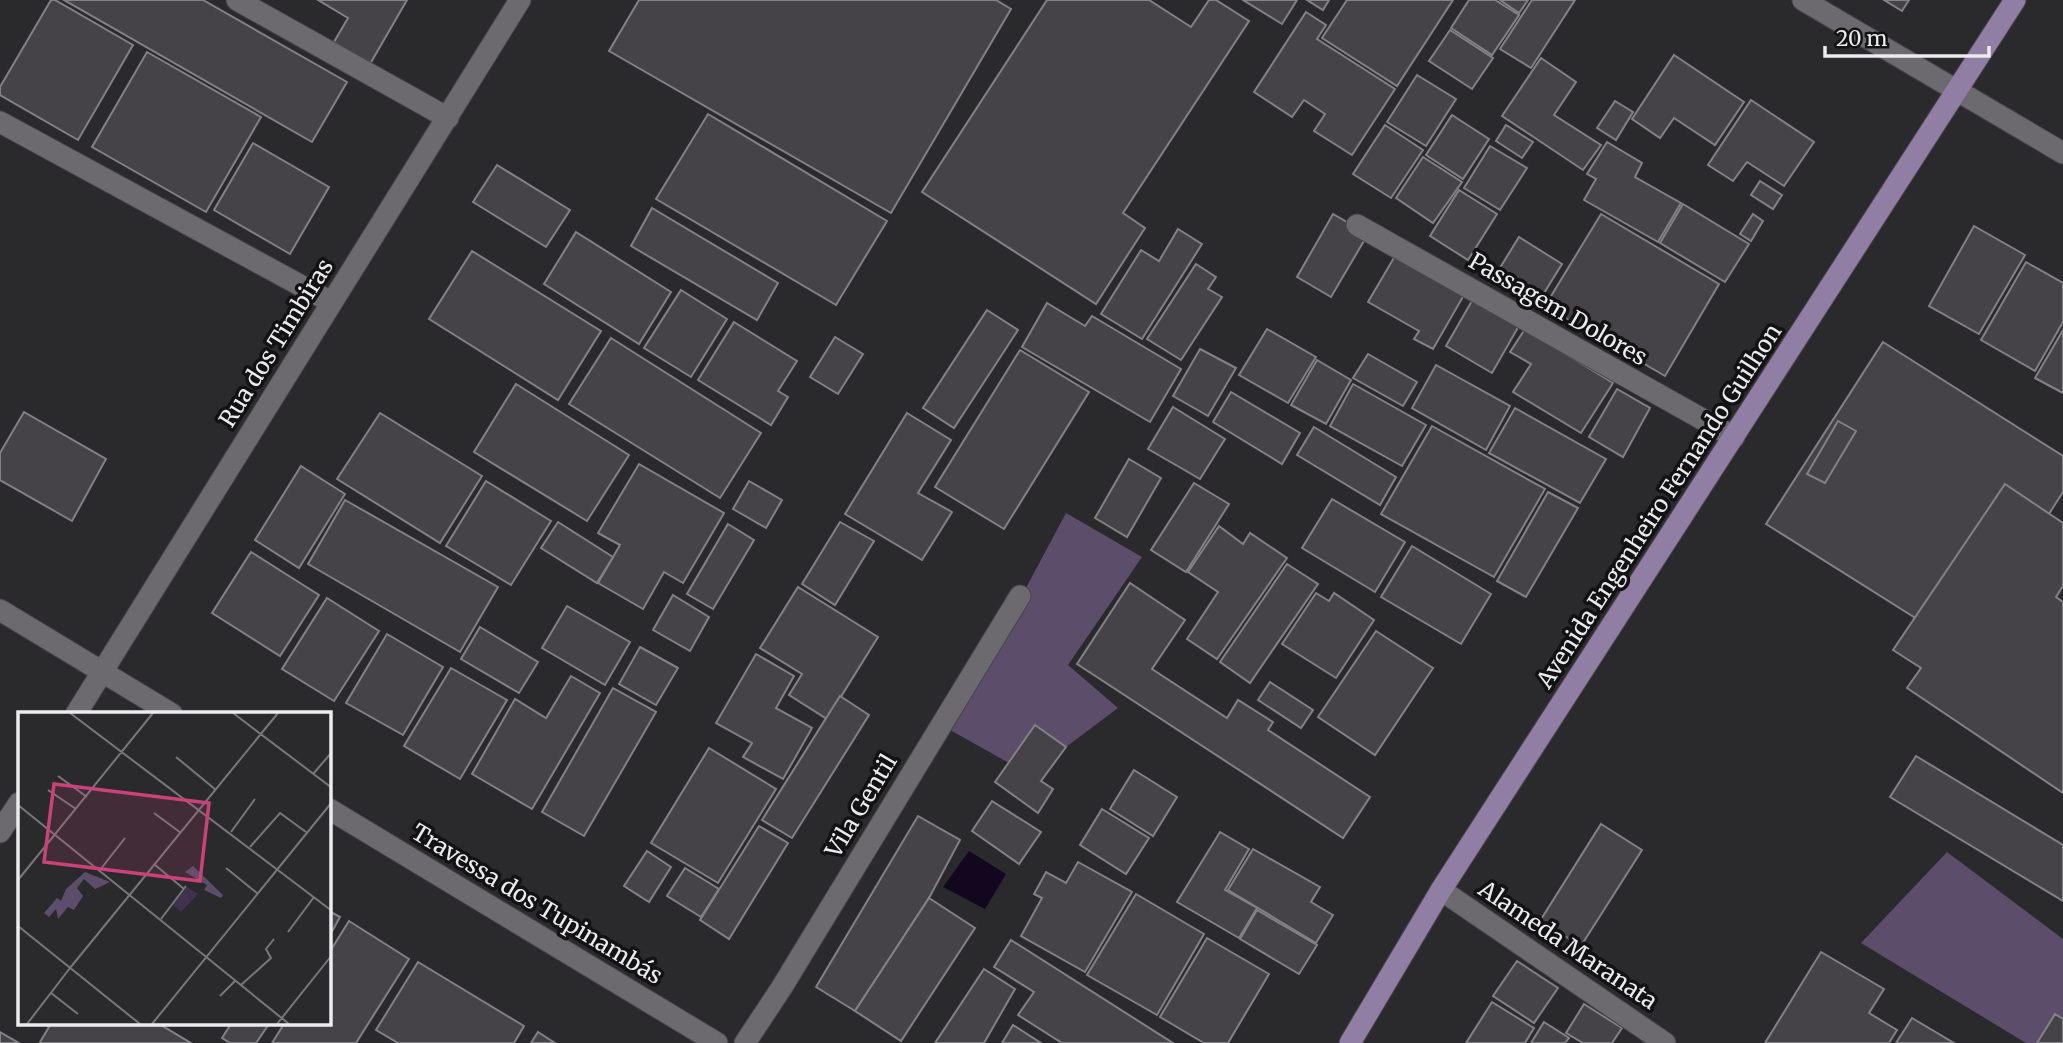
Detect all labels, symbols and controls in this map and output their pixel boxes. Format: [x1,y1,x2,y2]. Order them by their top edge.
scale bar [1825,14,1990,58]
text: 20 m [1836,25,1888,52]
street label: Passagem Dolores [1464,246,1652,371]
street label: Rua dos Timbiras [212,253,339,432]
street label: Avenida Engenheiro Fernando Guilhon [1529,318,1787,694]
inset map [18,712,331,1026]
street label: Vila Gentil [818,749,903,864]
street label: Travessa dos Tupinambás [407,817,668,990]
street label: Alameda Maranata [1473,873,1663,1015]

